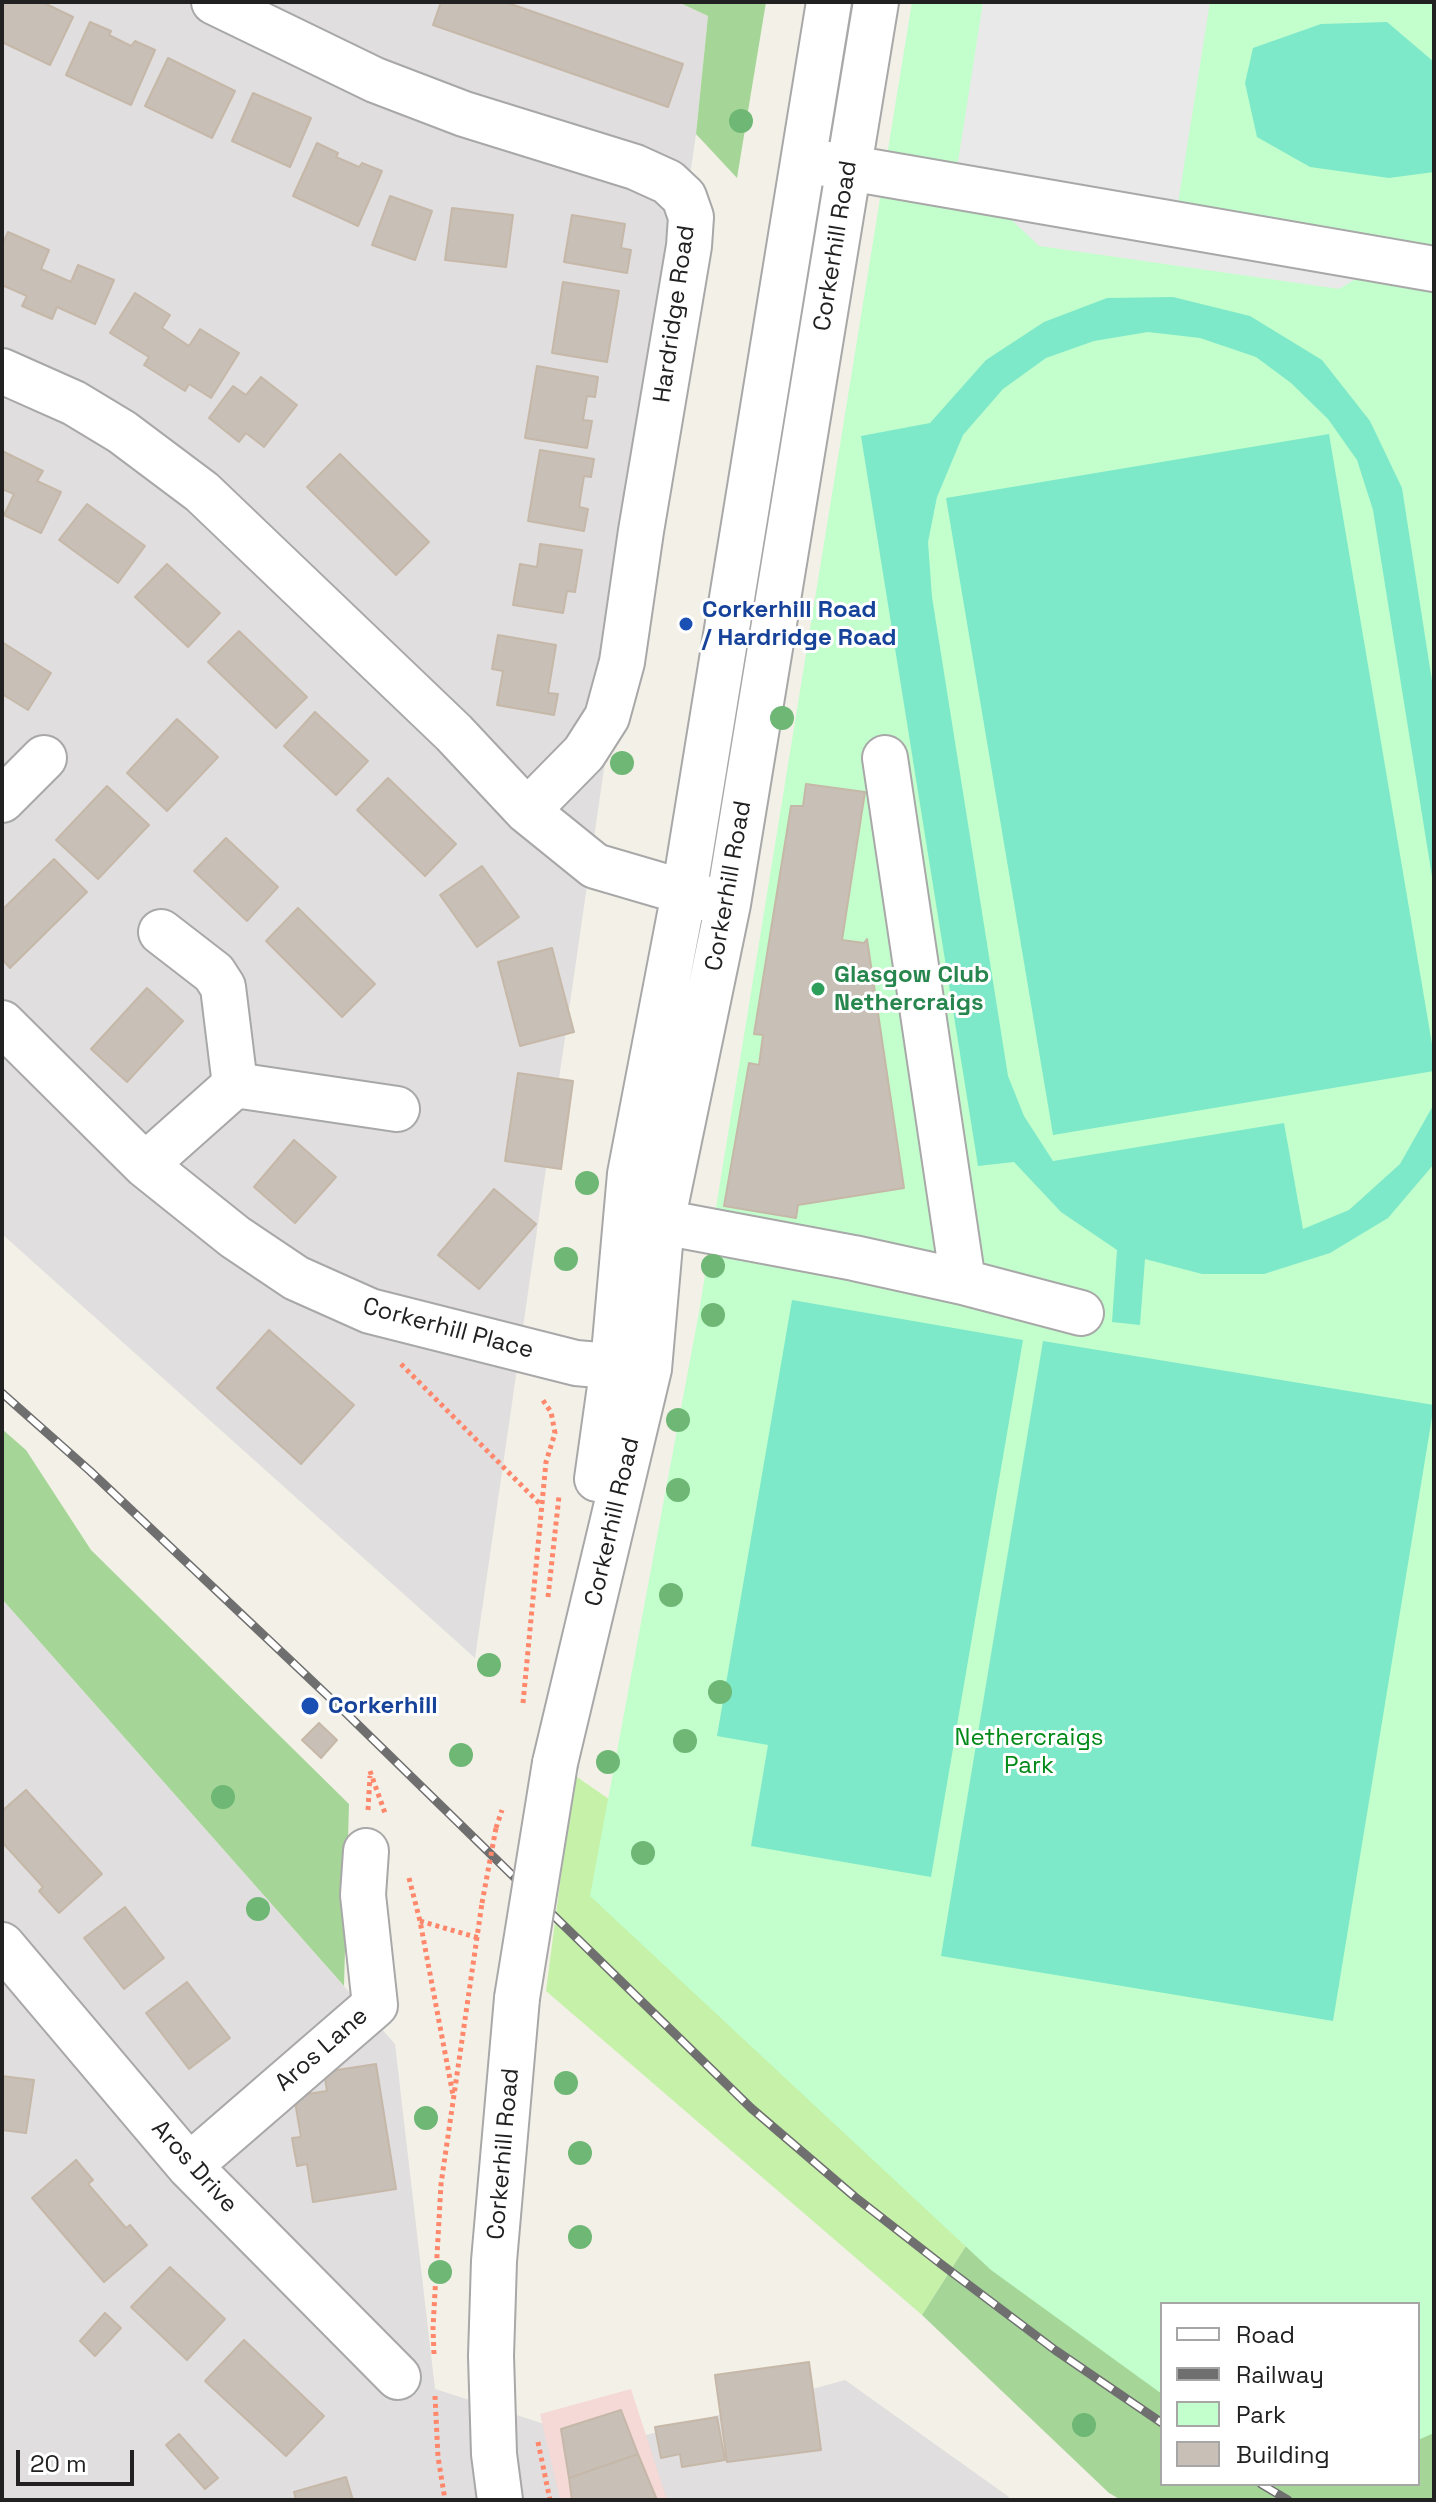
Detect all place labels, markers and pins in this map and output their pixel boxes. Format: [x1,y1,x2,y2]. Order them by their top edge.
place label: Corkerhill Road / Hardridge Road [702,596,897,652]
marker: Corkerhill Road / Hardridge Road [677,615,695,633]
place label: Glasgow Club Nethercraigs [834,961,989,1017]
marker: Glasgow Club Nethercraigs [809,980,827,998]
place label: Corkerhill [328,1692,438,1720]
marker: Corkerhill [299,1695,321,1717]

